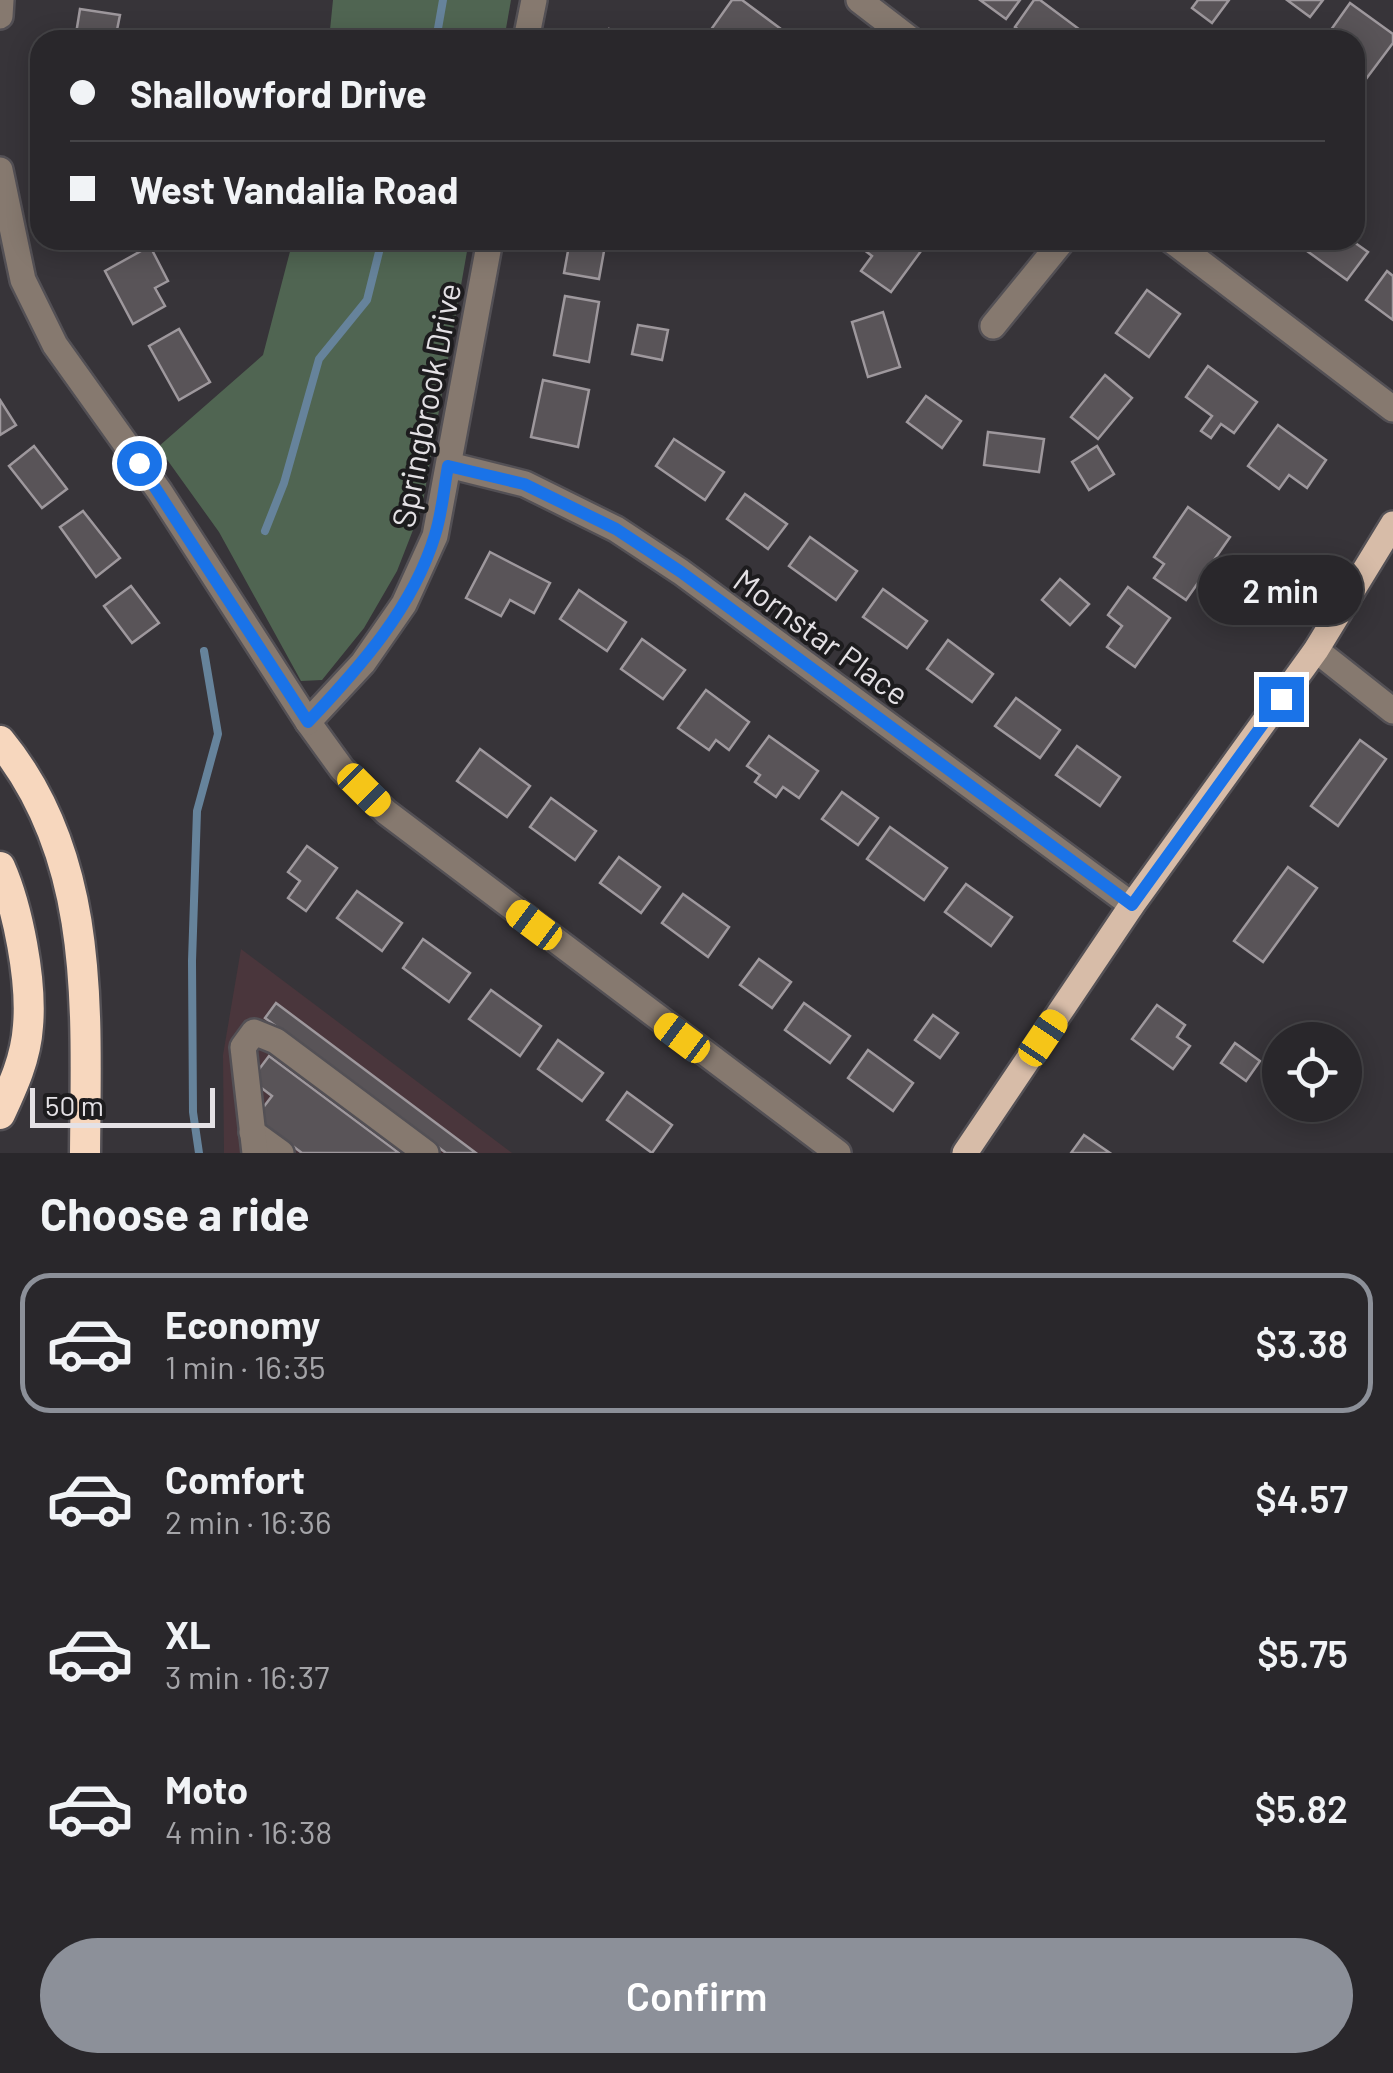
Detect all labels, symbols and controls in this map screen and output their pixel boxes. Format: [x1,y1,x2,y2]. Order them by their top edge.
text: Shallowford Drive [130,70,427,116]
text: West Vandalia Road [130,166,459,212]
street label: Springbrook Drive [383,280,467,530]
route start [117,441,162,486]
callout: 2 min [1198,554,1364,624]
street label: Mornstar Place [727,560,917,712]
text: 2 min [1242,571,1319,609]
route end [1259,677,1304,722]
car [332,758,396,822]
car [501,895,567,955]
car [1014,1005,1072,1071]
car [649,1008,715,1068]
map controls [1262,1022,1362,1122]
button: locate [1262,1022,1362,1122]
scale bar [30,1083,215,1128]
text: 50 m [45,1088,104,1122]
text: Choose a ride [40,1186,310,1240]
icon: car [45,1298,135,1388]
text: Economy [165,1301,320,1347]
text: $3.38 [1255,1320,1348,1366]
text: 1 min · 16:35 [165,1347,325,1385]
icon: car [45,1453,135,1543]
text: Comfort [165,1456,305,1502]
text: $4.57 [1255,1475,1348,1521]
text: 2 min · 16:36 [165,1502,331,1540]
icon: car [45,1608,135,1698]
text: XL [165,1611,211,1657]
text: $5.75 [1257,1630,1348,1676]
text: 3 min · 16:37 [165,1657,329,1695]
icon: car [45,1763,135,1853]
text: Moto [165,1766,248,1812]
text: $5.82 [1255,1785,1348,1831]
text: 4 min · 16:38 [165,1812,332,1850]
button: Confirm [40,1938,1353,2053]

